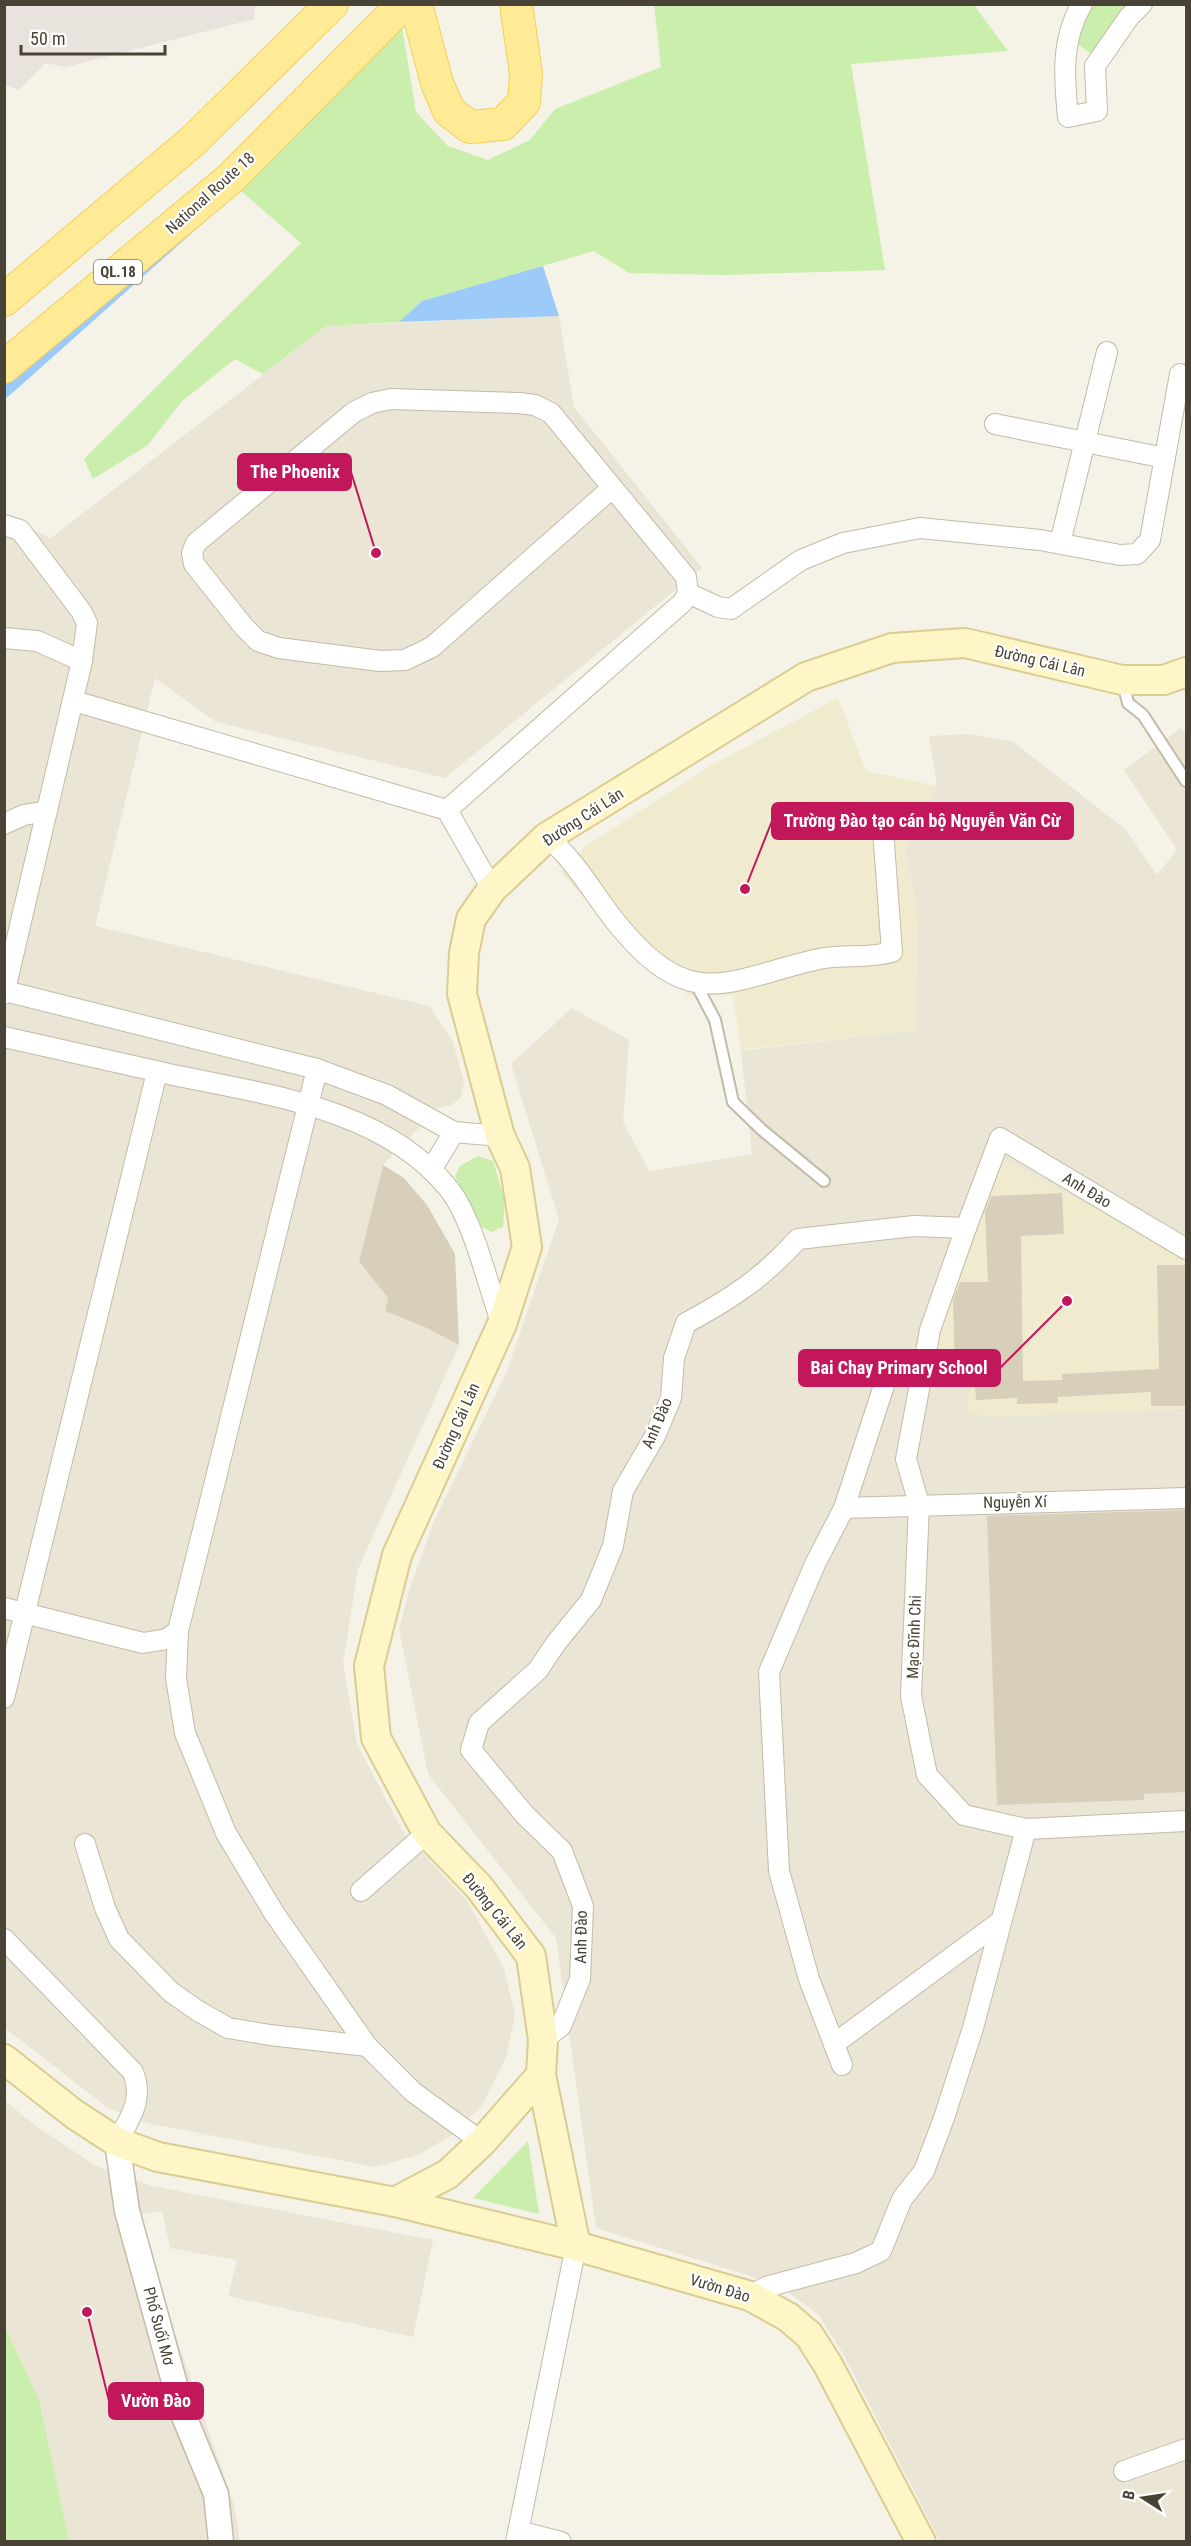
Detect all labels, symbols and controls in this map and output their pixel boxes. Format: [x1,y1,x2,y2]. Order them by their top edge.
scale bar [21,18,165,56]
text: 50 m [30,28,65,49]
street label: National Route 18 [162,148,258,238]
road number: QL.18 [94,260,142,284]
callout: The Phoenix [238,454,351,490]
text: The Phoenix [250,461,340,482]
street label: Đường Cái Lân [993,641,1087,681]
street label: Đường Cái Lân [539,784,627,850]
callout: Trường Đào tạo cán bộ Nguyễn Văn Cừ [772,803,1073,839]
text: Trường Đào tạo cán bộ Nguyễn Văn Cừ [783,810,1062,831]
street label: Anh Đào [1059,1168,1115,1212]
callout: Bai Chay Primary School [799,1350,1000,1386]
text: Bai Chay Primary School [810,1357,988,1378]
street label: Đường Cái Lân [428,1380,484,1472]
street label: Anh Đào [638,1395,676,1451]
street label: Nguyễn Xí [983,1492,1048,1512]
street label: Mạc Đĩnh Chi [903,1595,925,1679]
street label: Đường Cái Lân [458,1869,532,1953]
street label: Anh Đào [571,1910,591,1964]
street label: Vườn Đào [688,2270,752,2306]
street label: Phố Suối Mơ [139,2285,179,2368]
callout: Vườn Đào [109,2383,203,2419]
text: Vườn Đào [121,2390,191,2411]
north arrow [1113,2468,1173,2528]
text: B [1119,2489,1139,2501]

